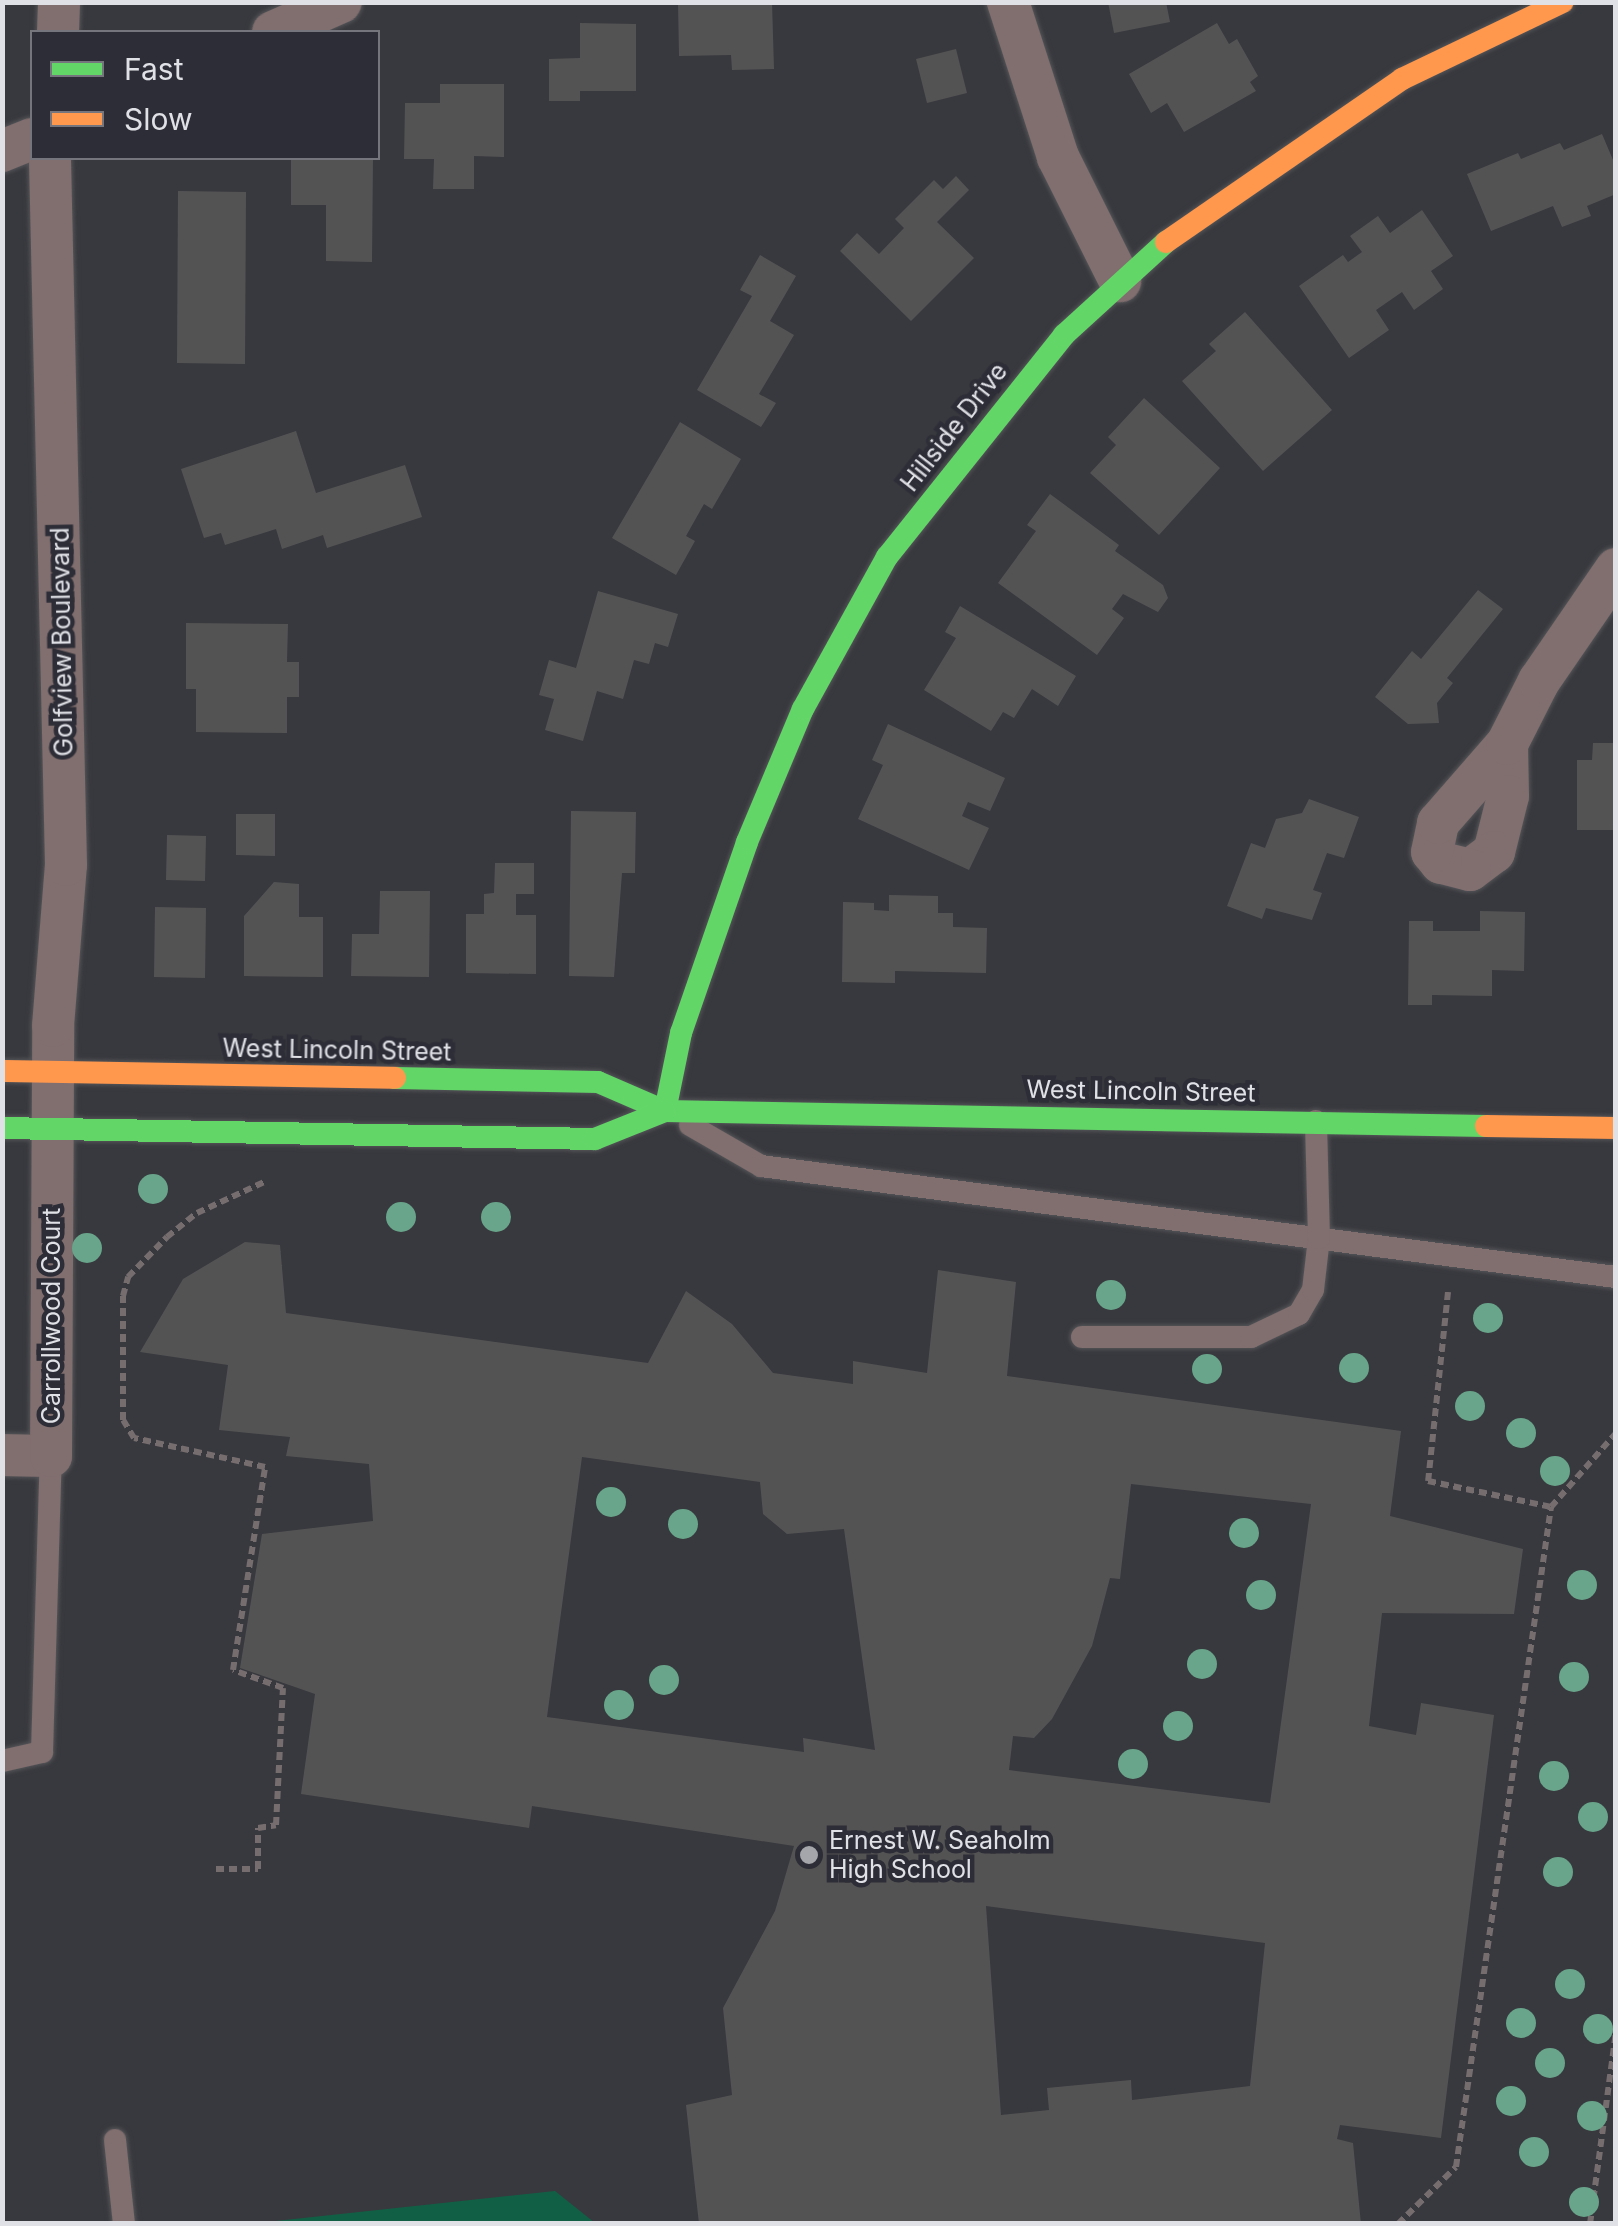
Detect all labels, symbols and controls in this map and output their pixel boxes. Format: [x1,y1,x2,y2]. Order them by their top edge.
legend [30,30,380,160]
text: Fast [124,51,183,87]
text: Slow [124,101,193,137]
street label: Hillside Drive [894,357,1014,497]
street label: Golfview Boulevard [45,527,79,757]
street label: West Lincoln Street [222,1033,452,1067]
street label: West Lincoln Street [1026,1074,1256,1108]
street label: Carrollwood Court [36,1208,66,1424]
place label: Ernest W. Seaholm High School [829,1826,1051,1885]
marker: Ernest W. Seaholm High School [798,1844,820,1866]

